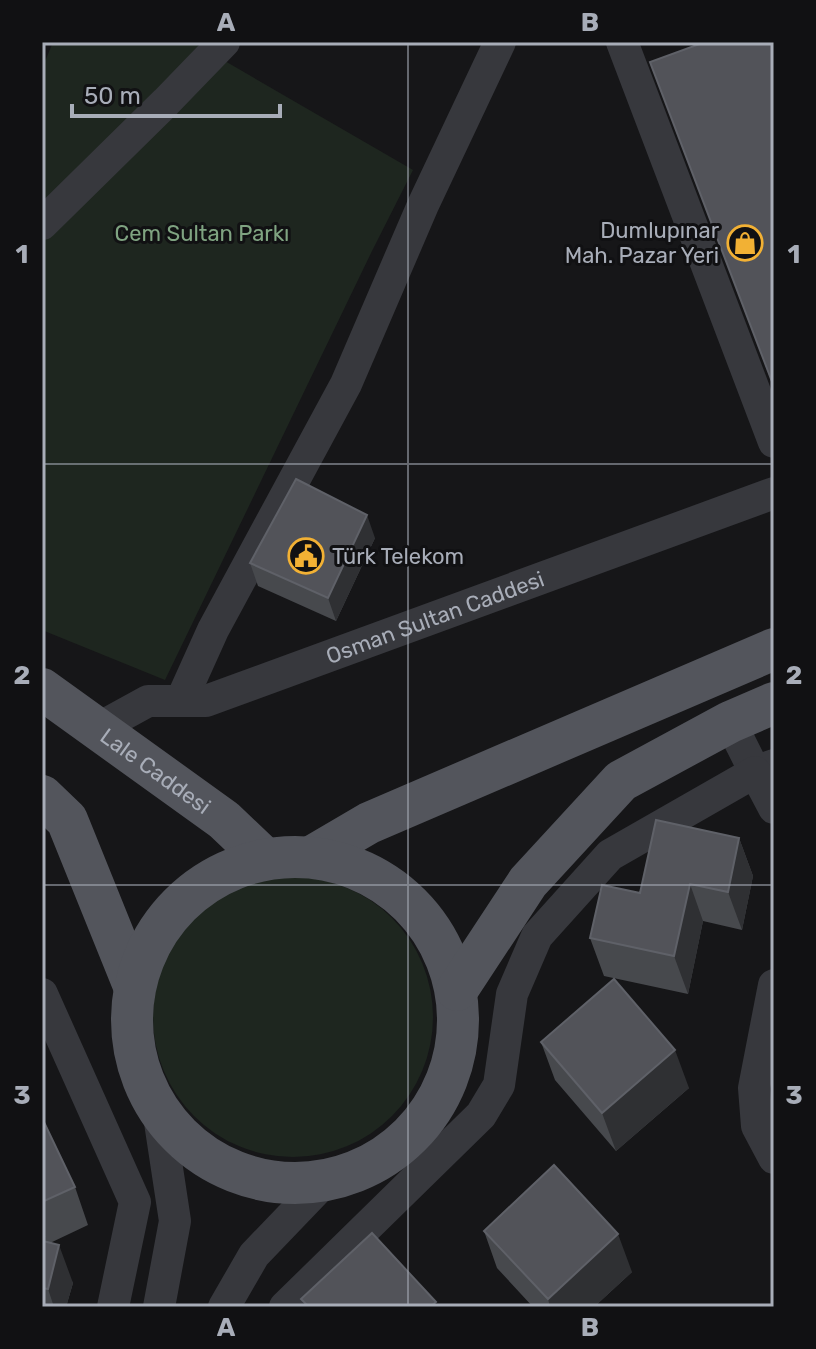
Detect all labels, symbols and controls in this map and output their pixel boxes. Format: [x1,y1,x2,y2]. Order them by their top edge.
text: A [217,7,236,38]
text: B [581,7,599,38]
scale bar [72,68,280,118]
text: 50 m [84,82,141,110]
place label: Dumlupınar Mah. Pazar Yeri [565,217,720,269]
park label: Cem Sultan Parkı [115,220,289,247]
shop icon: Dumlupınar Mah. Pazar Yeri [726,224,764,262]
text: 1 [16,239,28,270]
text: 1 [788,239,800,270]
public building icon: Türk Telekom [287,537,325,575]
place label: Türk Telekom [332,543,464,570]
street label: Osman Sultan Caddesi [322,565,548,670]
text: 2 [14,660,30,691]
text: 2 [786,660,802,691]
street label: Lale Caddesi [95,722,216,820]
text: 3 [13,1080,31,1111]
text: 3 [785,1080,803,1111]
text: A [217,1312,236,1343]
text: B [581,1312,599,1343]

